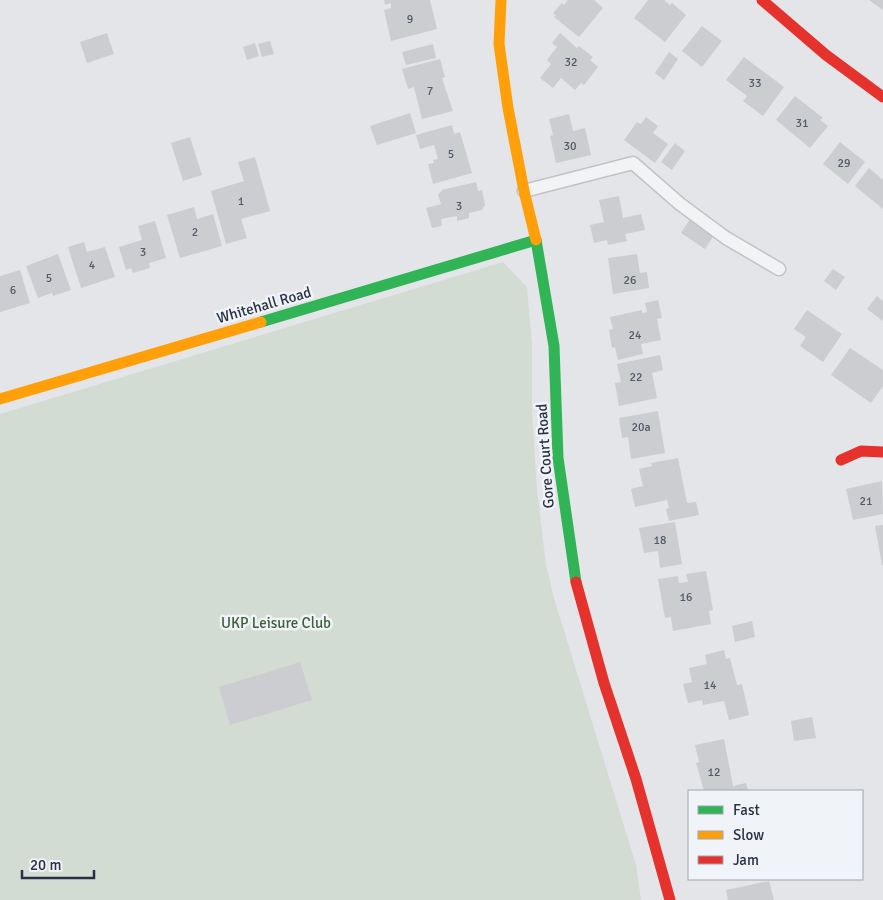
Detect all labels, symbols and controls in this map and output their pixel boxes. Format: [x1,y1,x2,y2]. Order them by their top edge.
house number: 9 [407,12,413,27]
house number: 32 [565,55,577,70]
house number: 33 [749,76,761,91]
house number: 7 [427,84,433,99]
house number: 31 [796,116,808,131]
house number: 30 [564,139,576,154]
house number: 5 [448,147,454,162]
house number: 29 [838,156,850,171]
house number: 1 [238,194,244,209]
house number: 3 [456,199,462,214]
house number: 2 [192,225,198,240]
house number: 3 [140,245,146,260]
house number: 4 [89,258,96,273]
house number: 5 [46,271,52,286]
house number: 26 [624,273,636,288]
house number: 6 [10,283,16,298]
street label: Whitehall Road [215,283,313,327]
house number: 24 [629,328,642,343]
house number: 22 [630,370,642,385]
street label: Gore Court Road [532,403,558,509]
house number: 20a [631,420,651,435]
house number: 21 [860,494,872,509]
house number: 18 [654,533,666,548]
house number: 16 [680,590,692,605]
park label: UKP Leisure Club [221,614,331,632]
house number: 14 [704,678,717,693]
house number: 12 [708,765,720,780]
legend [688,790,863,880]
text: Fast [733,801,760,819]
text: Slow [733,826,764,844]
scale bar [22,848,95,880]
text: Jam [733,851,759,869]
text: 20 m [30,856,61,874]

